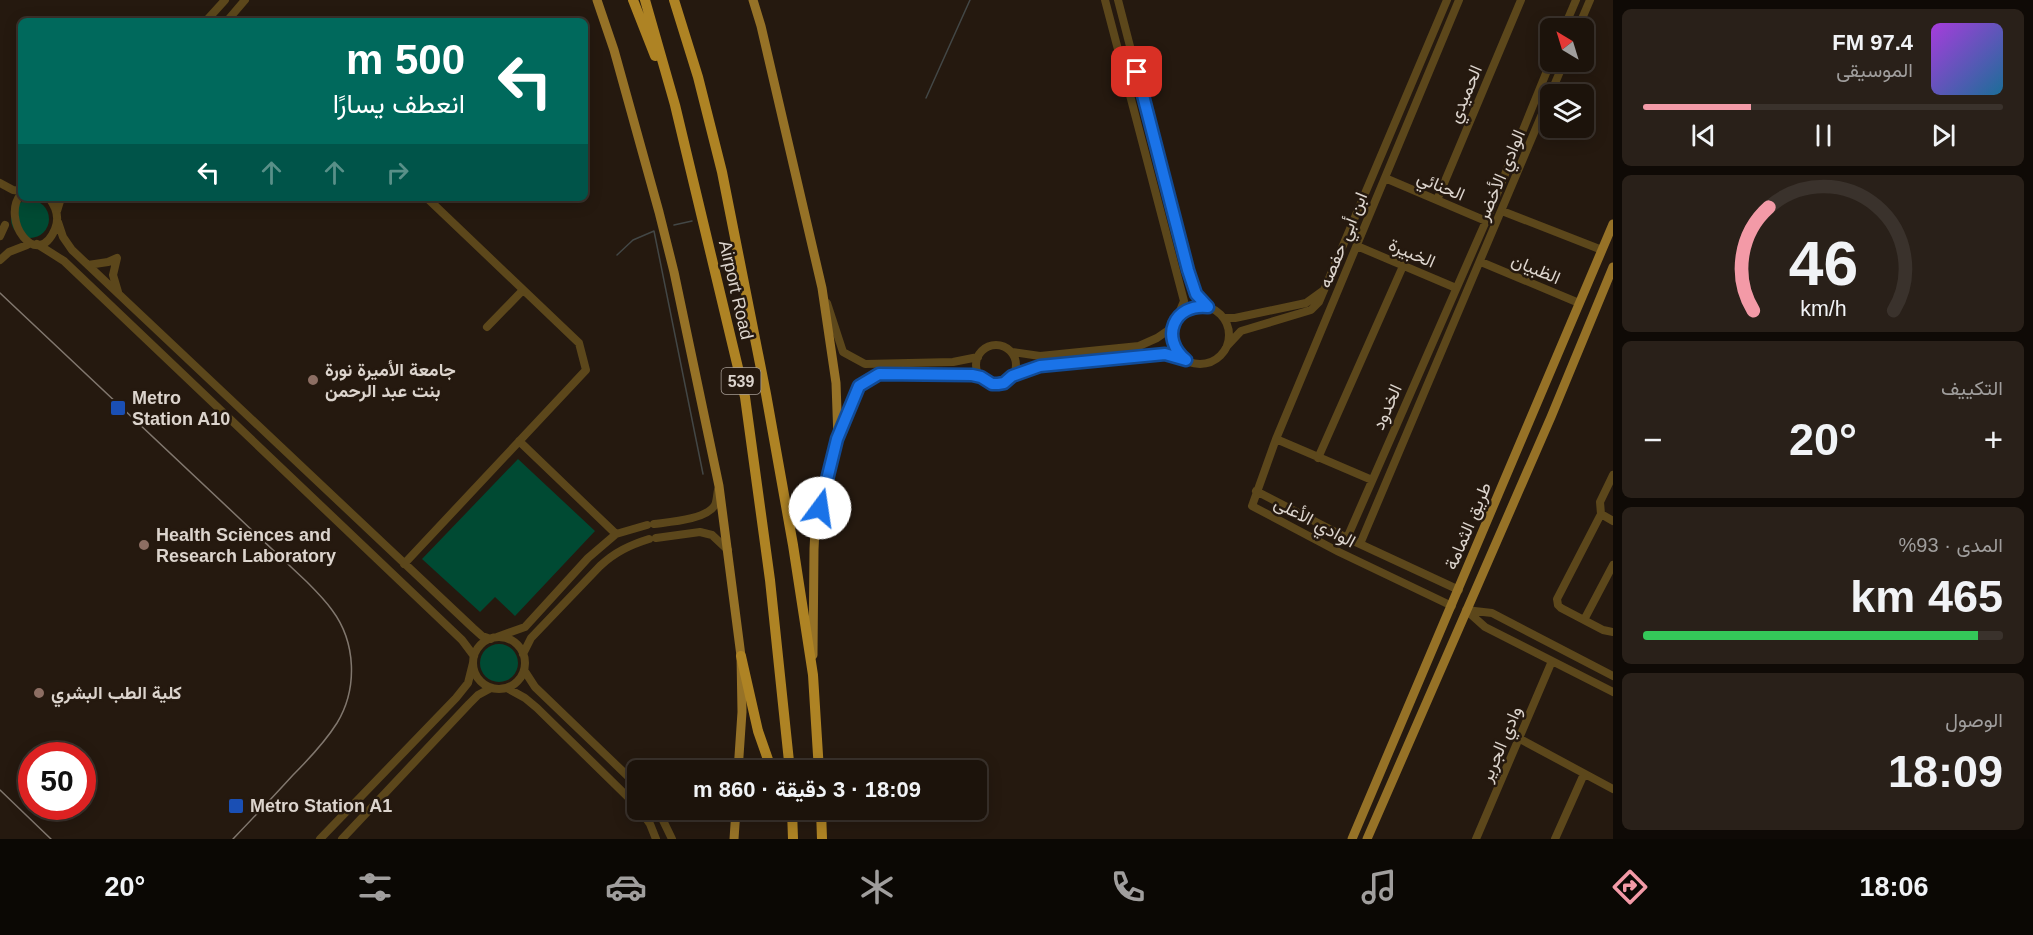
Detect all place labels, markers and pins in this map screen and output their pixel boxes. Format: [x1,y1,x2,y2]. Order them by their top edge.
pin [1111,46,1162,97]
place label: جامعة الأميرة نورة بنت عبد الرحمن [325,360,456,402]
marker: جامعة الأميرة نورة بنت عبد الرحمن [306,373,320,387]
place label: Metro Station A10 [132,388,230,429]
marker: Metro Station A10 [109,399,127,417]
place label: Health Sciences and Research Laboratory [156,525,336,566]
marker: Health Sciences and Research Laboratory [137,538,151,552]
place label: كلية الطب البشري [51,683,182,708]
marker: كلية الطب البشري [32,686,46,700]
place label: Metro Station A1 [250,796,392,816]
marker: Metro Station A1 [227,797,245,815]

